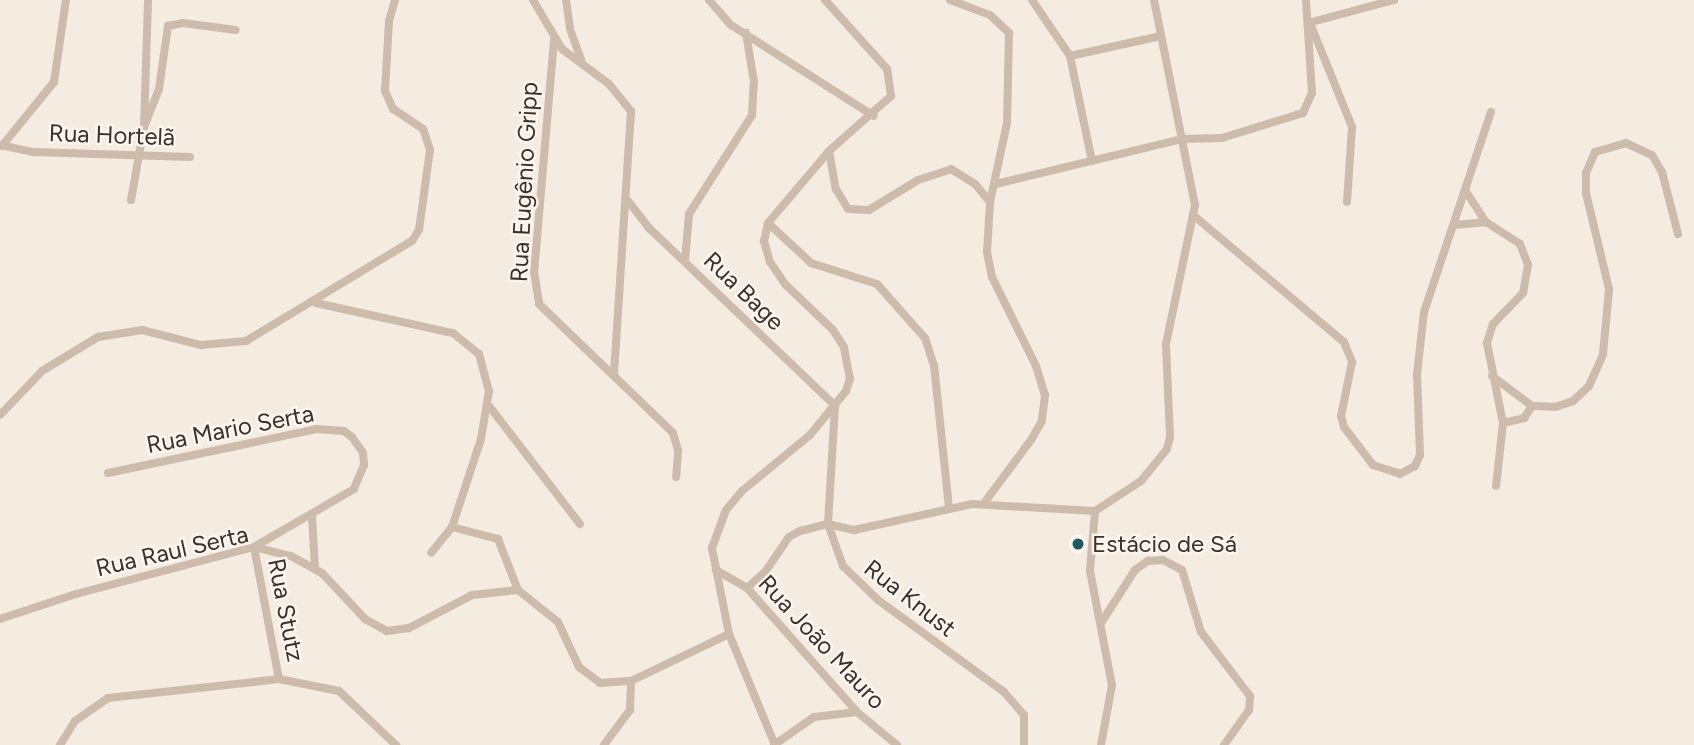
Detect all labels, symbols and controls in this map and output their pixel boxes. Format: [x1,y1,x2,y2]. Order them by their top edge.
street label: Rua Eugênio Gripp [504,81,544,283]
street label: Rua Hortelã [48,118,176,152]
street label: Rua Bage [698,246,790,336]
street label: Rua Mario Serta [144,399,316,459]
street label: Rua Raul Serta [93,519,251,583]
place label: Estácio de Sá [1092,530,1237,558]
marker: Estácio de Sá [1070,536,1086,552]
street label: Rua Knust [858,553,962,643]
street label: Rua Stutz [262,556,310,664]
street label: Rua João Mauro [753,569,891,715]

